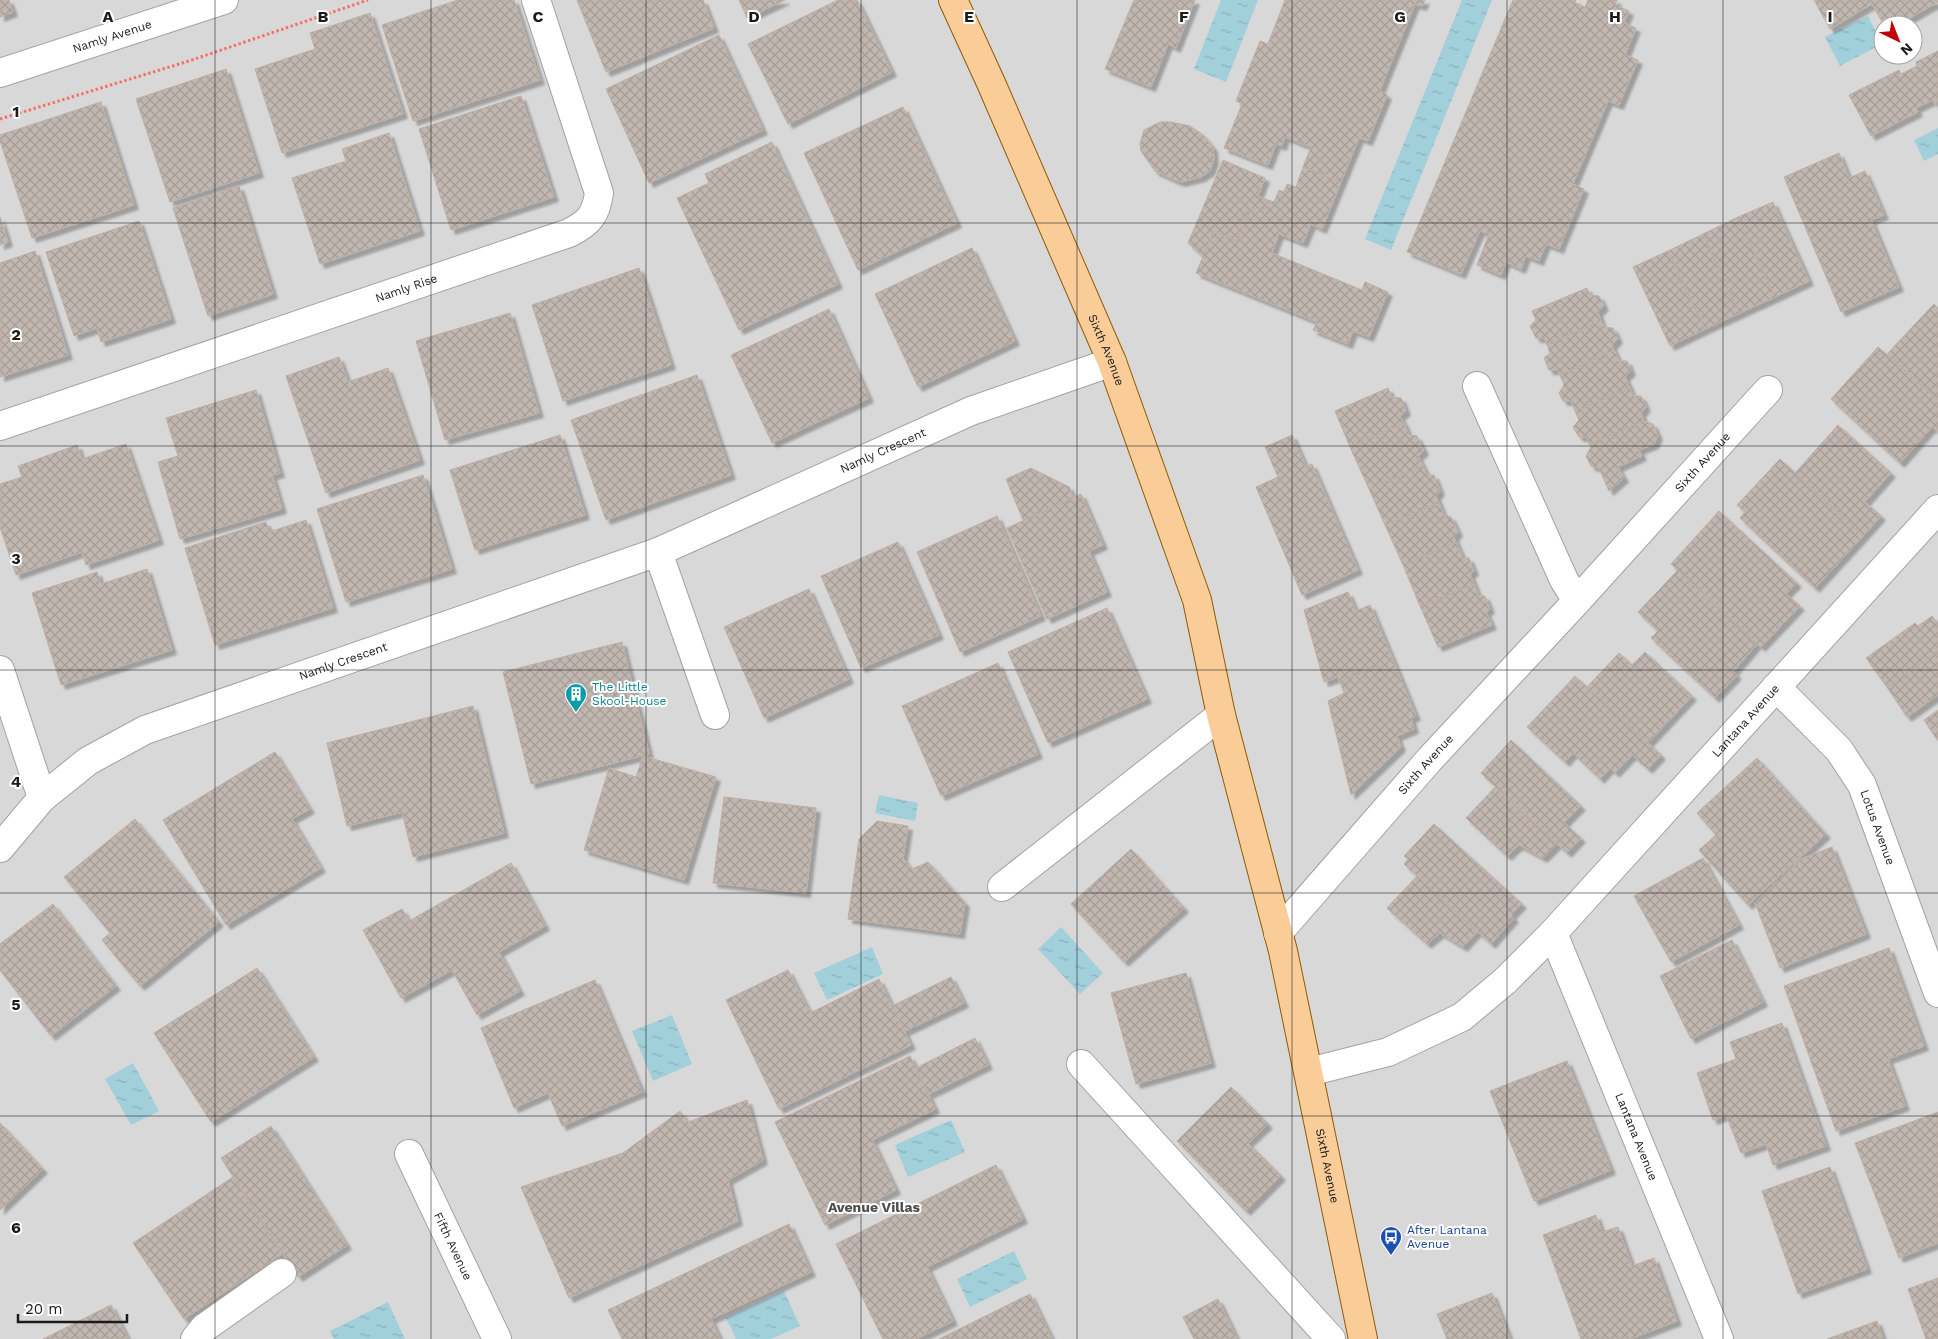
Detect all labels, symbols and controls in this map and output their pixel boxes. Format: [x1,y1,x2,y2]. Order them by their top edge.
text: B [318,7,329,26]
text: C [533,7,544,26]
text: D [748,7,760,26]
text: E [964,7,974,26]
text: F [1179,7,1189,26]
text: G [1394,7,1406,26]
text: H [1609,7,1621,26]
text: I [1827,7,1833,26]
north arrow [1873,15,1923,65]
street label: Namly Avenue [70,17,154,57]
text: N [1898,40,1916,59]
text: 1 [13,102,19,121]
street label: Namly Rise [373,271,439,305]
street label: Sixth Avenue [1085,312,1127,388]
text: 2 [11,325,21,344]
street label: Namly Crescent [838,425,928,476]
street label: Sixth Avenue [1672,429,1733,495]
text: 3 [11,549,21,568]
street label: Namly Crescent [297,639,389,683]
place label: The Little Skool-House [592,680,667,708]
street label: Lantana Avenue [1709,681,1782,760]
building icon: The Little Skool-House [564,682,588,713]
street label: Sixth Avenue [1395,732,1456,797]
text: 4 [11,772,21,791]
street label: Lotus Avenue [1857,788,1898,867]
text: 5 [11,995,21,1014]
street label: Lantana Avenue [1612,1091,1660,1183]
street label: Sixth Avenue [1313,1127,1342,1204]
district label: Avenue Villas [828,1199,921,1215]
street label: Fifth Avenue [431,1210,475,1282]
text: 6 [11,1218,21,1237]
place label: After Lantana Avenue [1407,1223,1487,1251]
bus stop icon: After Lantana Avenue [1379,1225,1403,1256]
scale bar [18,1292,126,1324]
text: 20 m [25,1300,63,1318]

